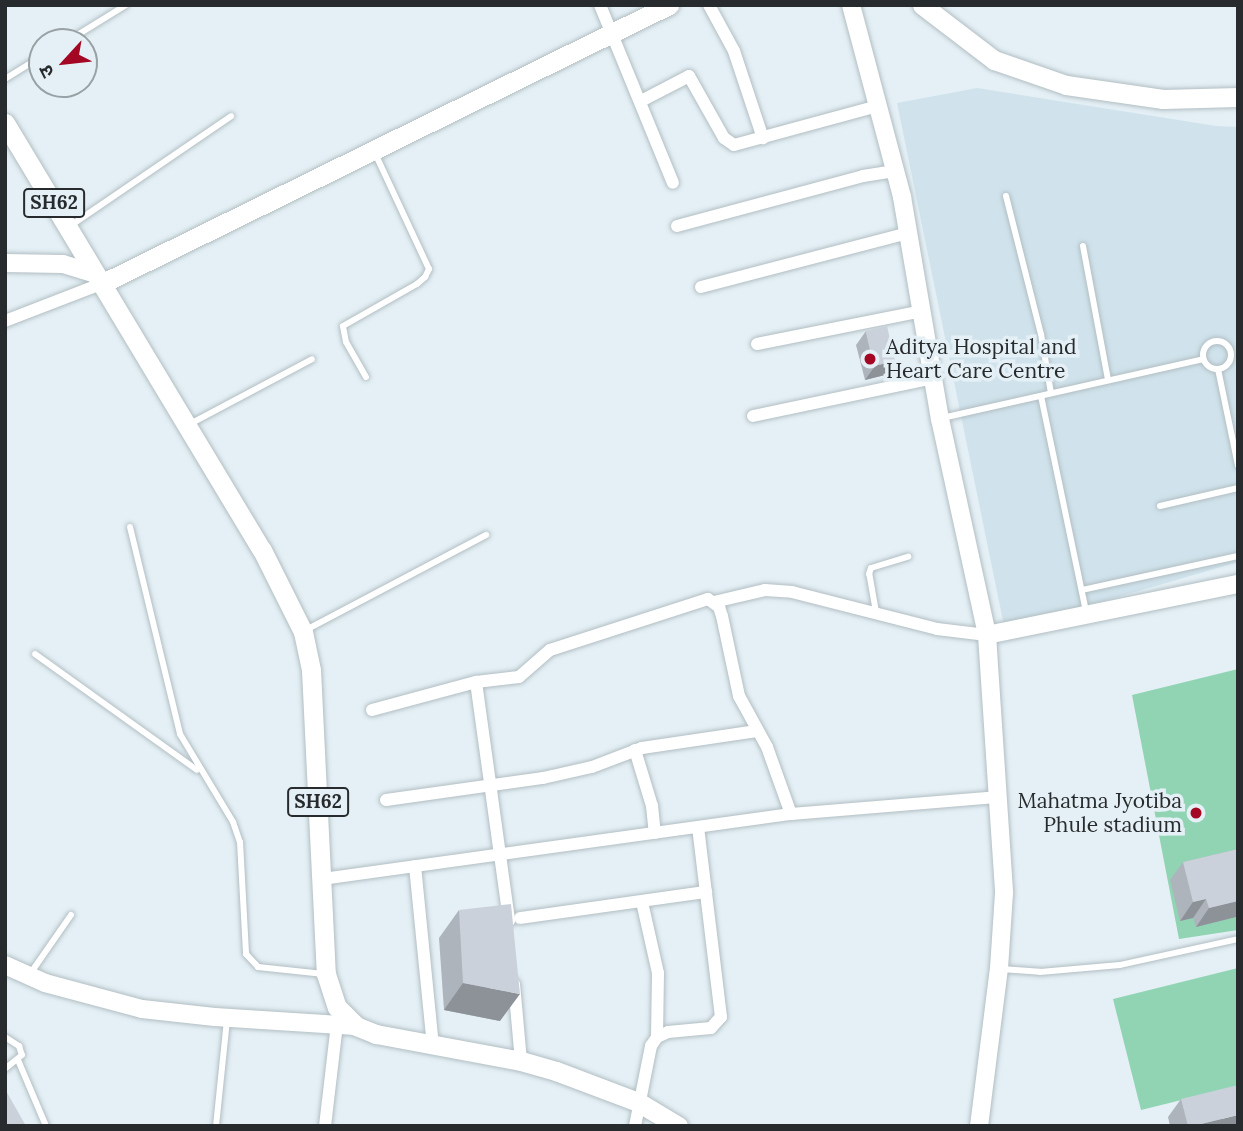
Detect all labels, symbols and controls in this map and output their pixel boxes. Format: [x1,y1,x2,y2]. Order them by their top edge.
north arrow [28,28,98,98]
text: उ [33,61,59,82]
road number: SH62 [22,188,86,218]
place label: Aditya Hospital and Heart Care Centre [886,334,1077,384]
marker: Aditya Hospital and Heart Care Centre [860,349,880,369]
road number: SH62 [286,786,350,818]
place label: Mahatma Jyotiba Phule stadium [1017,788,1182,838]
marker: Mahatma Jyotiba Phule stadium [1188,805,1204,821]

